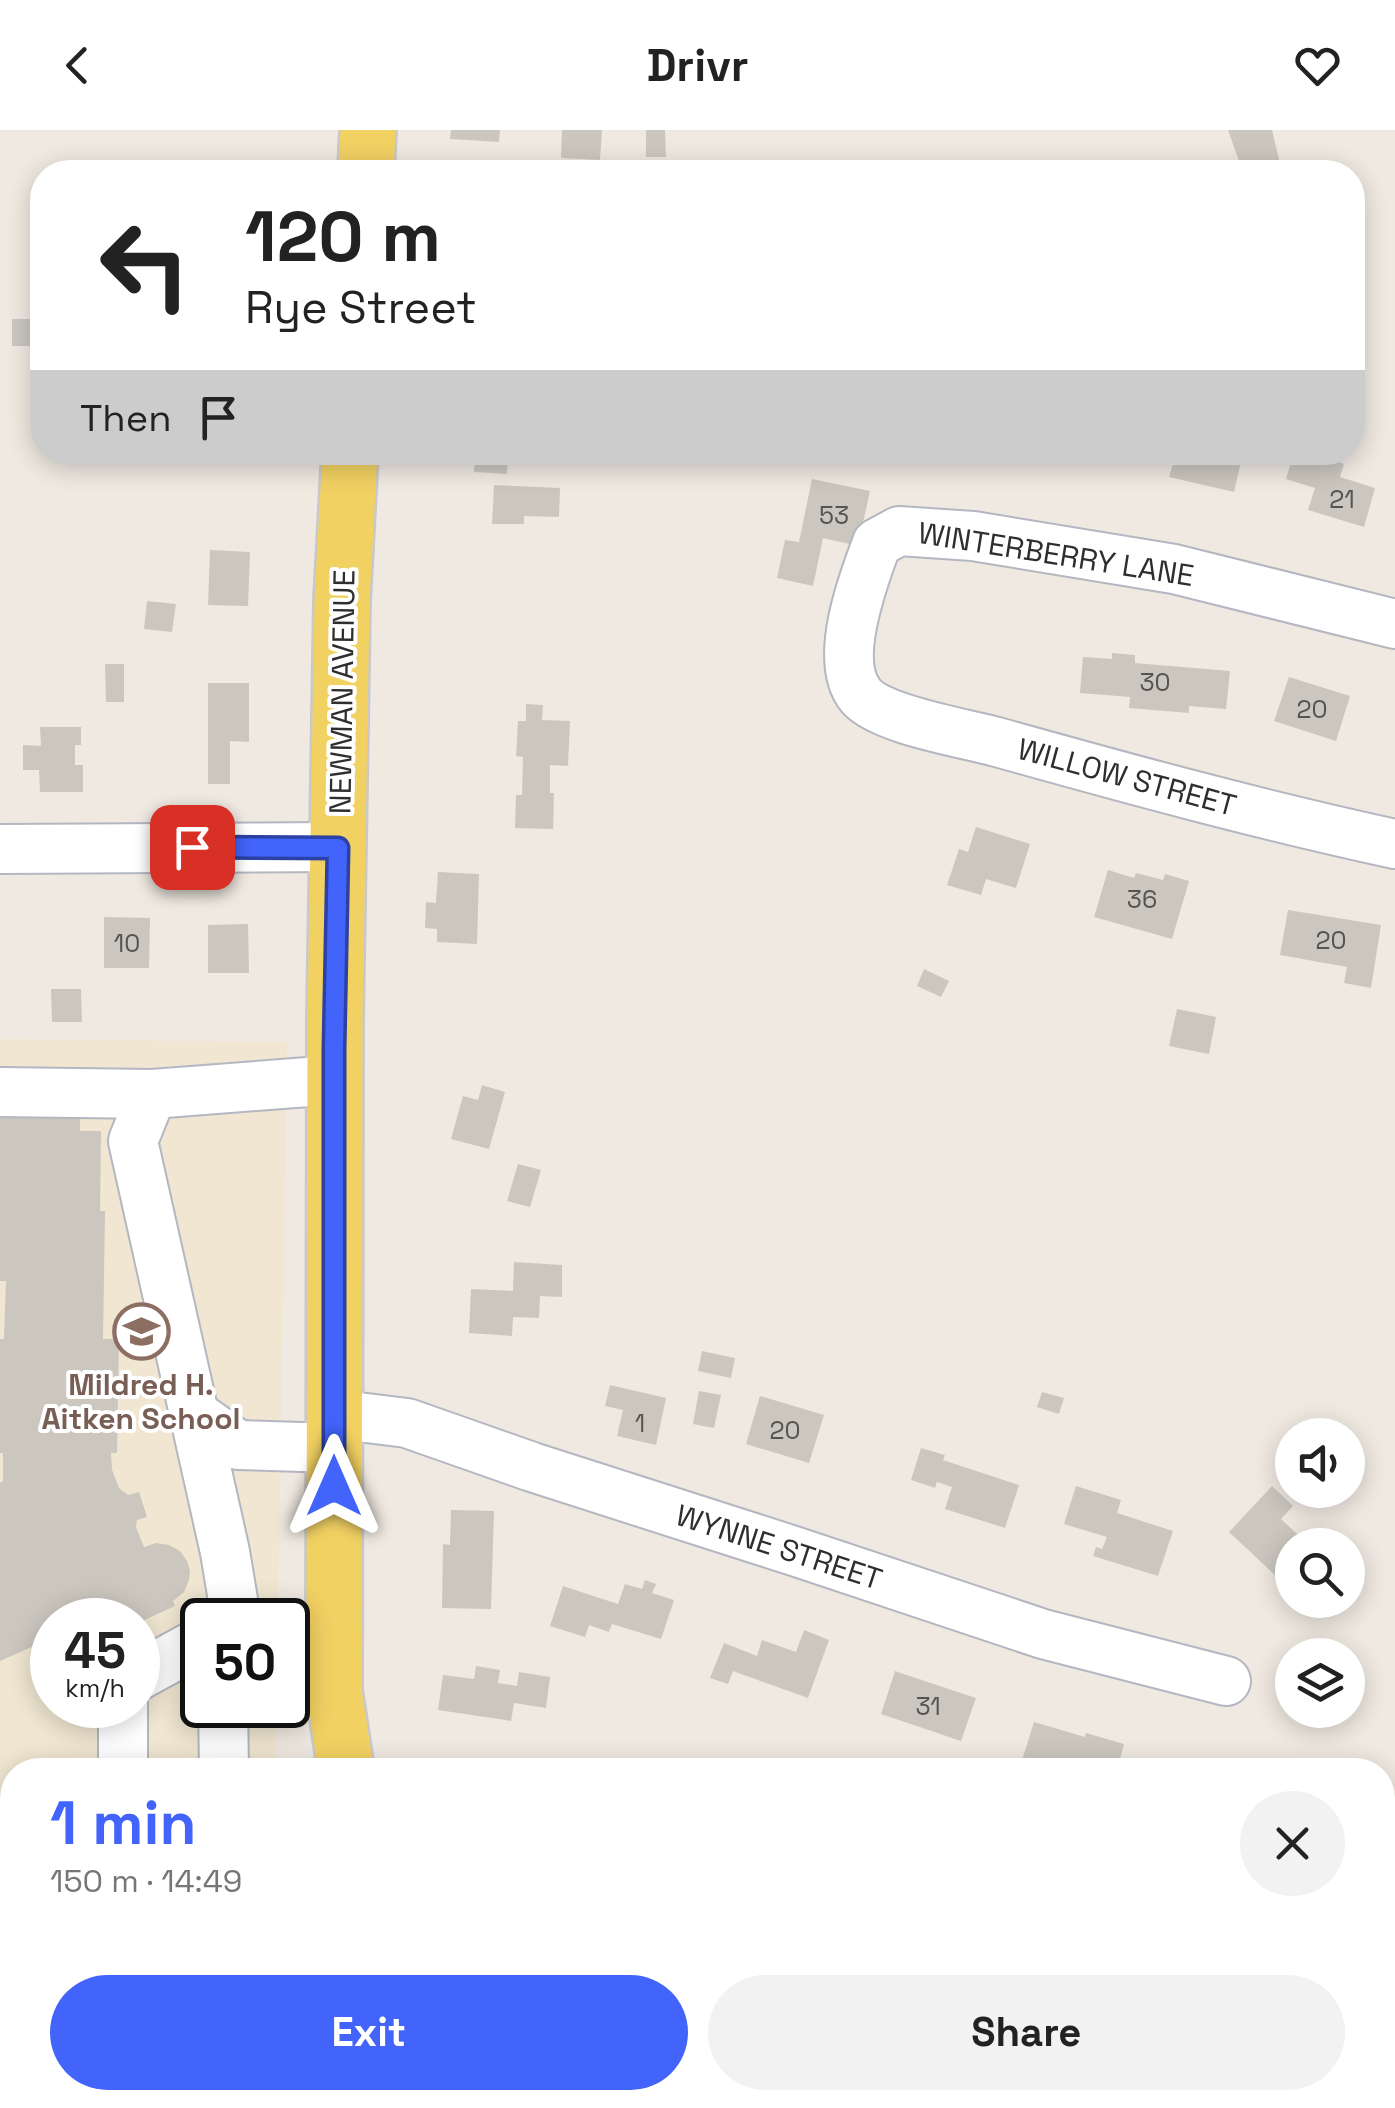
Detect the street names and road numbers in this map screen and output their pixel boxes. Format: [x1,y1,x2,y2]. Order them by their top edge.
street label: WINTERBERRY LANE [915,513,1197,595]
street label: NEWMAN AVENUE [320,569,364,815]
street label: WILLOW STREET [1013,729,1241,825]
street label: WYNNE STREET [671,1495,887,1599]

